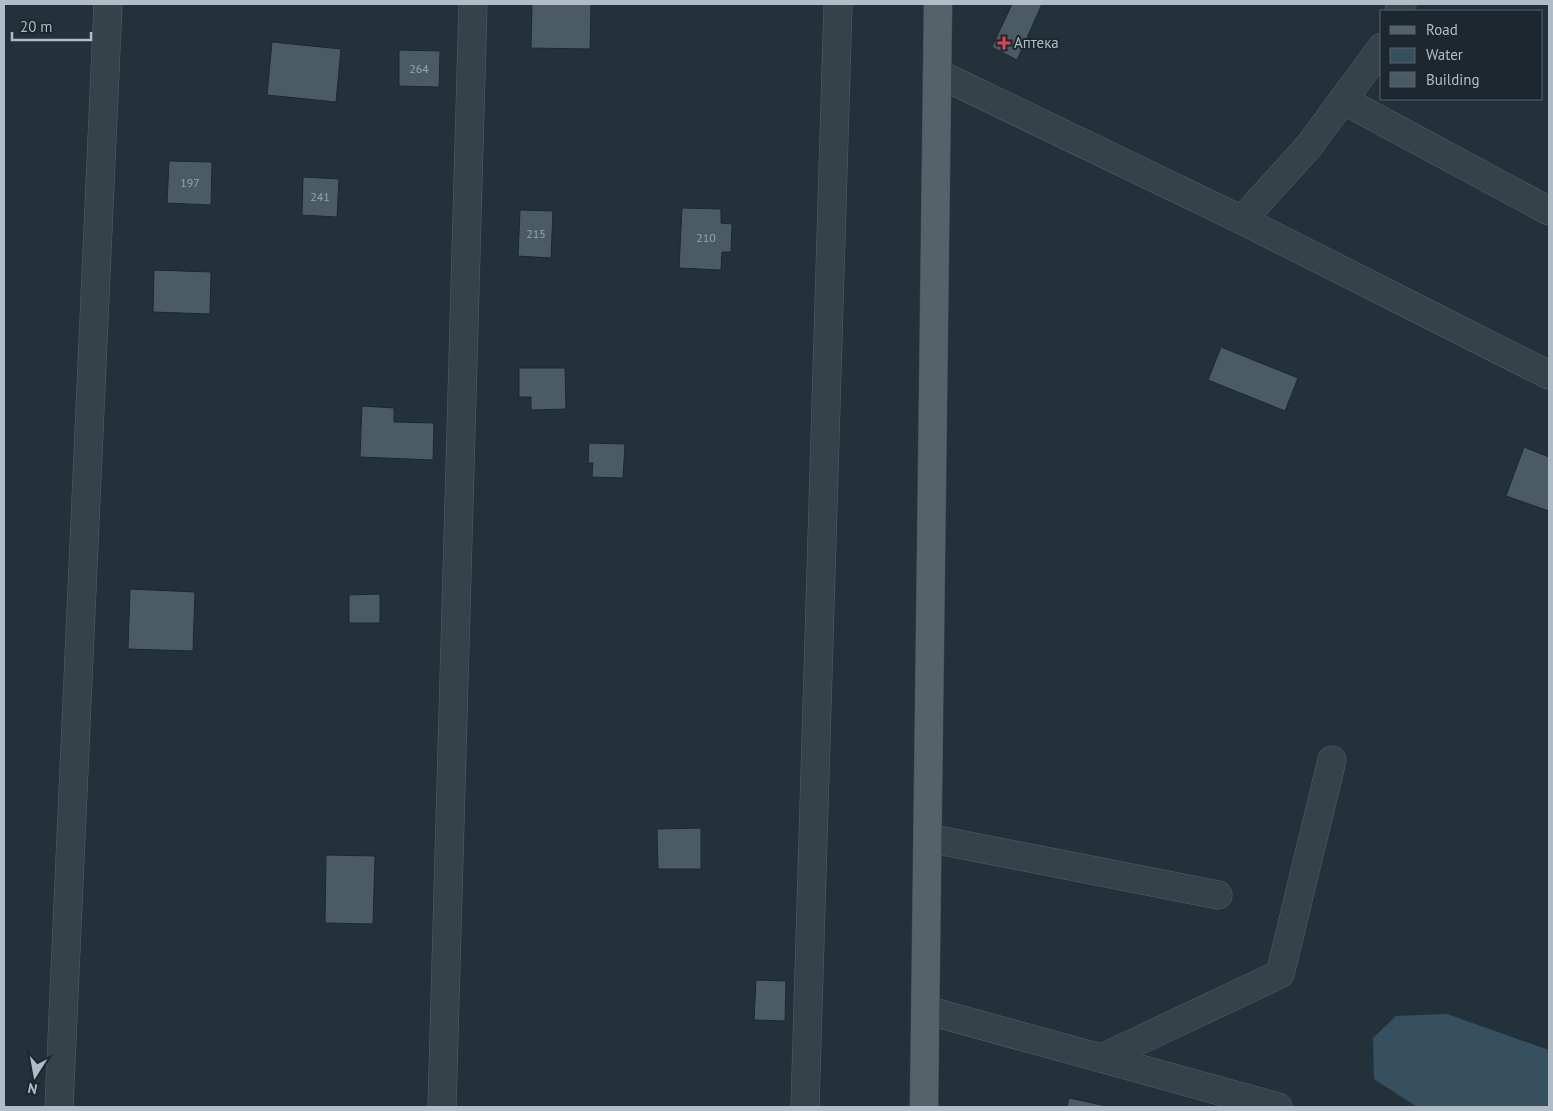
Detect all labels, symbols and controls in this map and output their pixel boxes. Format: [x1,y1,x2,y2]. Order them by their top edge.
scale bar [12,10,91,42]
legend [1380,10,1543,100]
text: 20 m [20,17,53,36]
text: Road [1426,20,1458,39]
place label: Аптека [1014,33,1059,52]
marker: Аптека [998,37,1010,49]
text: Water [1426,45,1463,64]
house number: 264 [409,61,429,76]
text: Building [1426,70,1480,89]
house number: 197 [180,175,200,190]
house number: 241 [310,189,330,204]
house number: 215 [526,226,546,241]
house number: 210 [696,230,716,245]
north arrow [10,1051,60,1101]
text: N [26,1079,39,1098]

